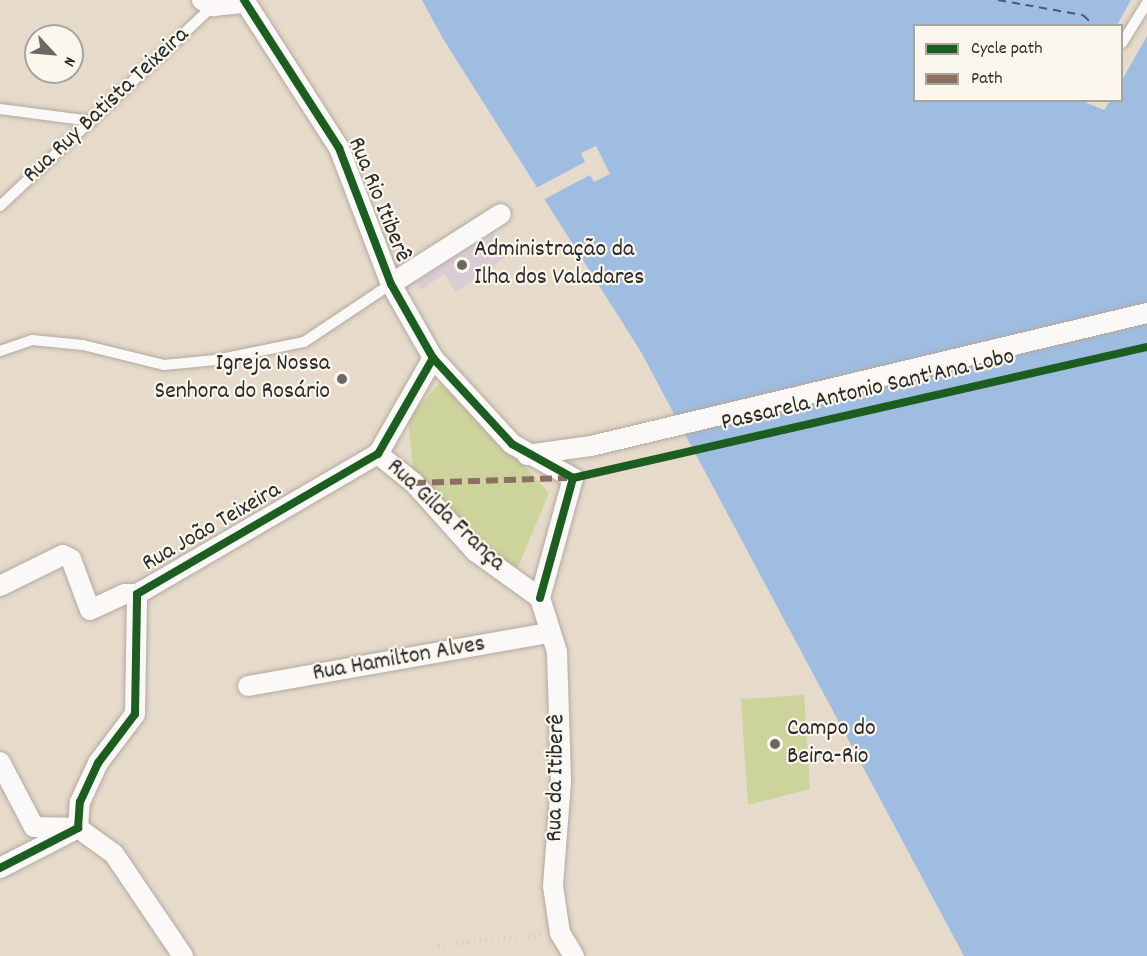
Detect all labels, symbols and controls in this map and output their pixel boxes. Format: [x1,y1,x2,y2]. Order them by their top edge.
street label: Rua Ruy Batista Teixeira [18,22,196,190]
north arrow [24,24,84,84]
legend [913,24,1123,102]
text: Cycle path [971,37,1042,62]
text: N [57,53,81,70]
text: Path [971,67,1003,92]
street label: Rua Rio Itiberê [340,133,416,267]
place label: Administração da Ilha dos Valadares [474,237,644,293]
marker: Administração da Ilha dos Valadares [455,258,469,272]
street label: Passarela Antonio Sant'Ana Lobo [719,343,1017,439]
place label: Igreja Nossa Senhora do Rosário [155,351,330,407]
marker: Igreja Nossa Senhora do Rosário [335,372,349,386]
street label: Rua Gilda França [380,454,510,578]
street label: Rua João Teixeira [138,477,286,579]
street label: Rua Hamilton Alves [311,631,487,689]
street label: Rua da Itiberê [541,714,573,842]
place label: Campo do Beira-Rio [787,716,876,772]
marker: Campo do Beira-Rio [768,737,782,751]

